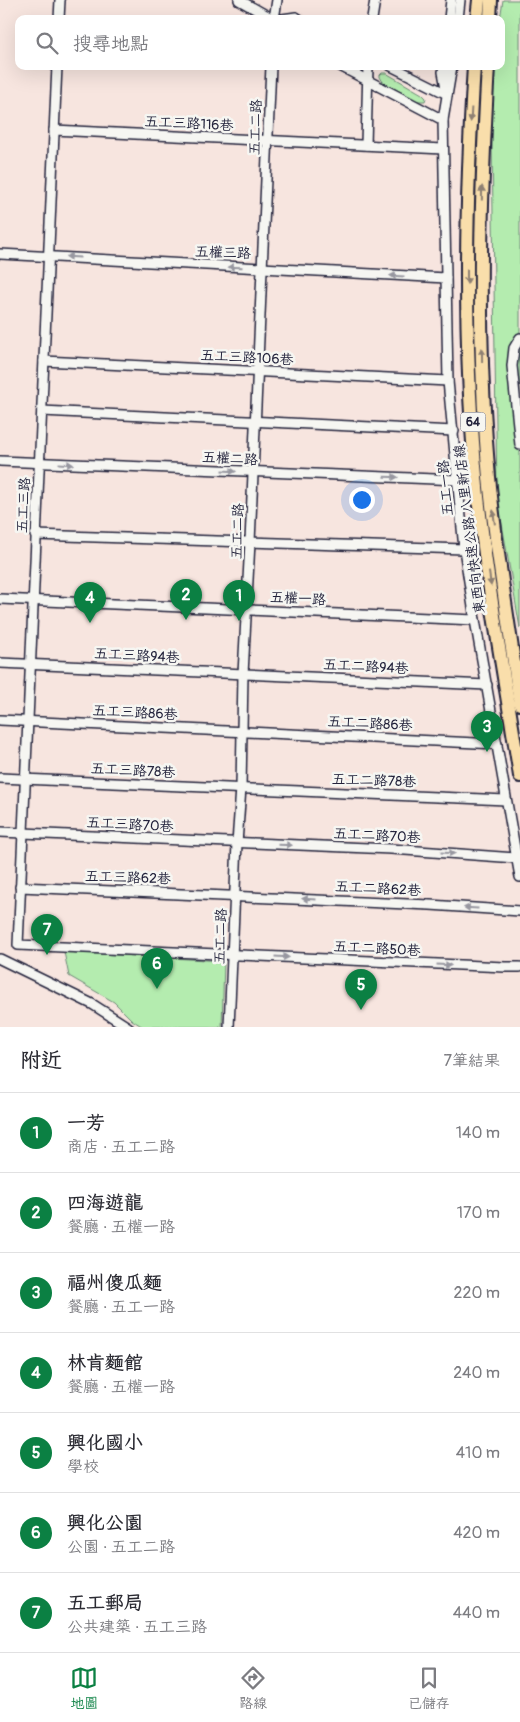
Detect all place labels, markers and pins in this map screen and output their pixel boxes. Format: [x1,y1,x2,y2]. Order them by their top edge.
pin: 2 [170,579,202,620]
pin: 1 [223,580,255,621]
pin: 4 [74,582,106,623]
pin: 3 [471,711,503,752]
pin: 7 [31,914,63,955]
pin: 6 [141,948,173,989]
pin: 5 [345,969,377,1010]

